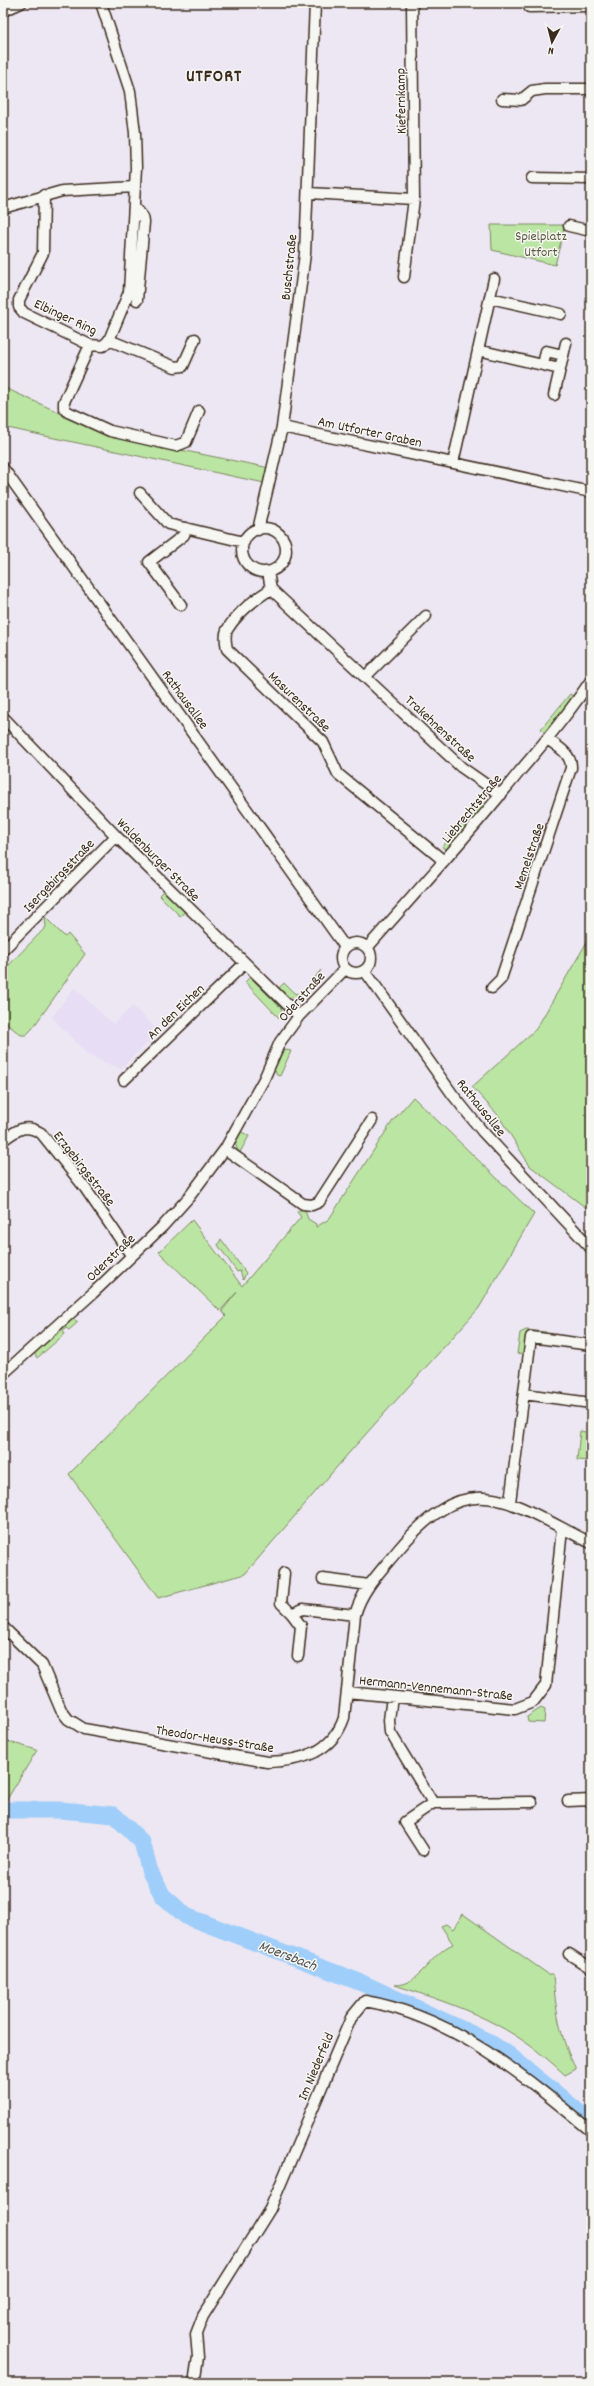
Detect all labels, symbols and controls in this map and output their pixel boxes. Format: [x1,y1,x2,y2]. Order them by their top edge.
north arrow [532,22,572,62]
text: N [547,42,555,58]
district label: UTFORT [186,65,242,90]
street label: Kiefernkamp [391,68,413,134]
park label: Spielplatz Utfort [515,227,567,263]
street label: Buschstraße [277,233,303,301]
street label: Elbinger Ring [30,294,100,341]
street label: Am Utforter Graben [316,412,423,454]
street label: Rathausallee [156,666,213,734]
street label: Masurenstraße [263,667,334,737]
street label: Trakehnenstraße [400,691,480,768]
street label: Liebrechtstraße [438,770,507,848]
street label: Waldenburger Straße [111,814,204,907]
street label: Memelstraße [509,821,551,893]
street label: Isergebirgsstraße [19,835,100,918]
street label: Oderstraße [274,968,331,1027]
street label: An den Eichen [143,980,210,1045]
street label: Rathausallee [451,1075,510,1141]
street label: Erzgebirgsstraße [48,1127,119,1211]
street label: Oderstraße [82,1230,140,1287]
street label: Hermann-Vennemann-Straße [358,1671,514,1707]
street label: Theodor-Heuss-Straße [154,1721,275,1759]
water label: Moersbach [255,1936,320,1978]
street label: Im Niederfeld [294,2030,340,2104]

